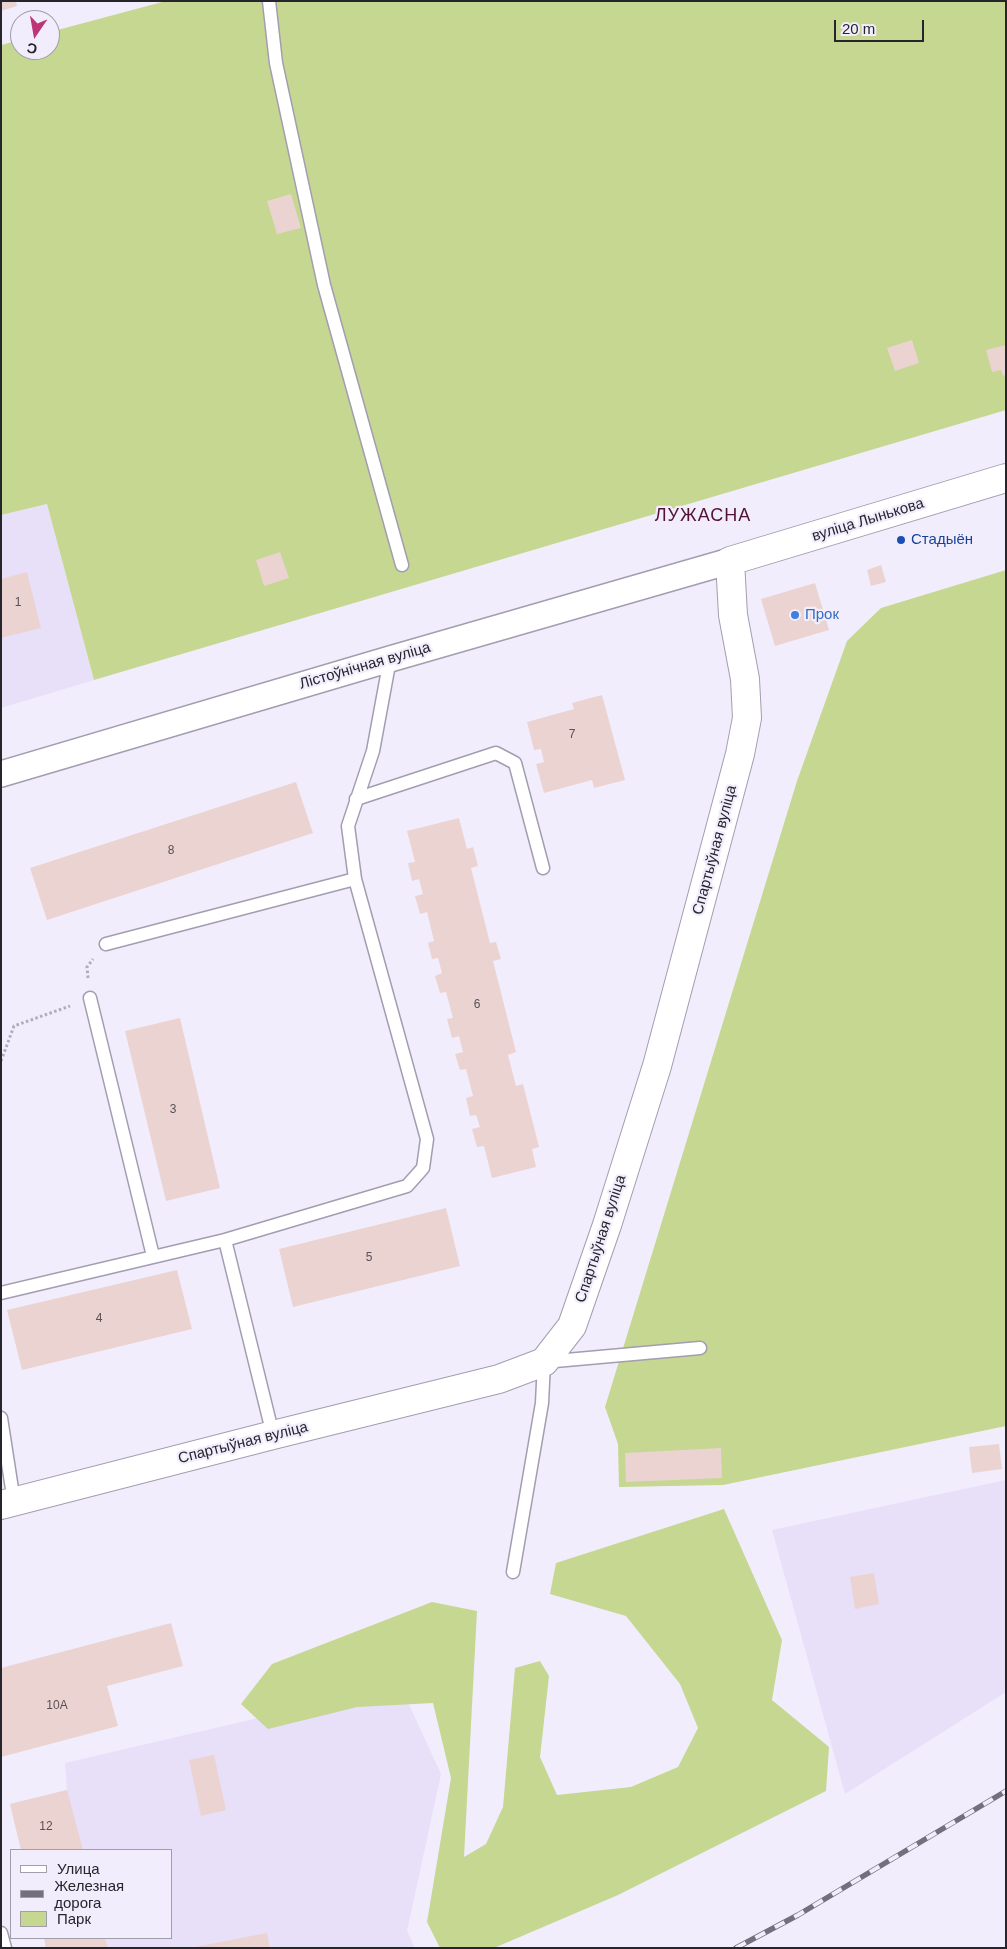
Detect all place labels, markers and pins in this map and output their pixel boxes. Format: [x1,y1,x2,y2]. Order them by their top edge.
place label: Стадыён [911,531,973,549]
marker: Стадыён [895,534,907,546]
place label: Прок [805,606,839,624]
marker: Прок [789,609,801,621]

